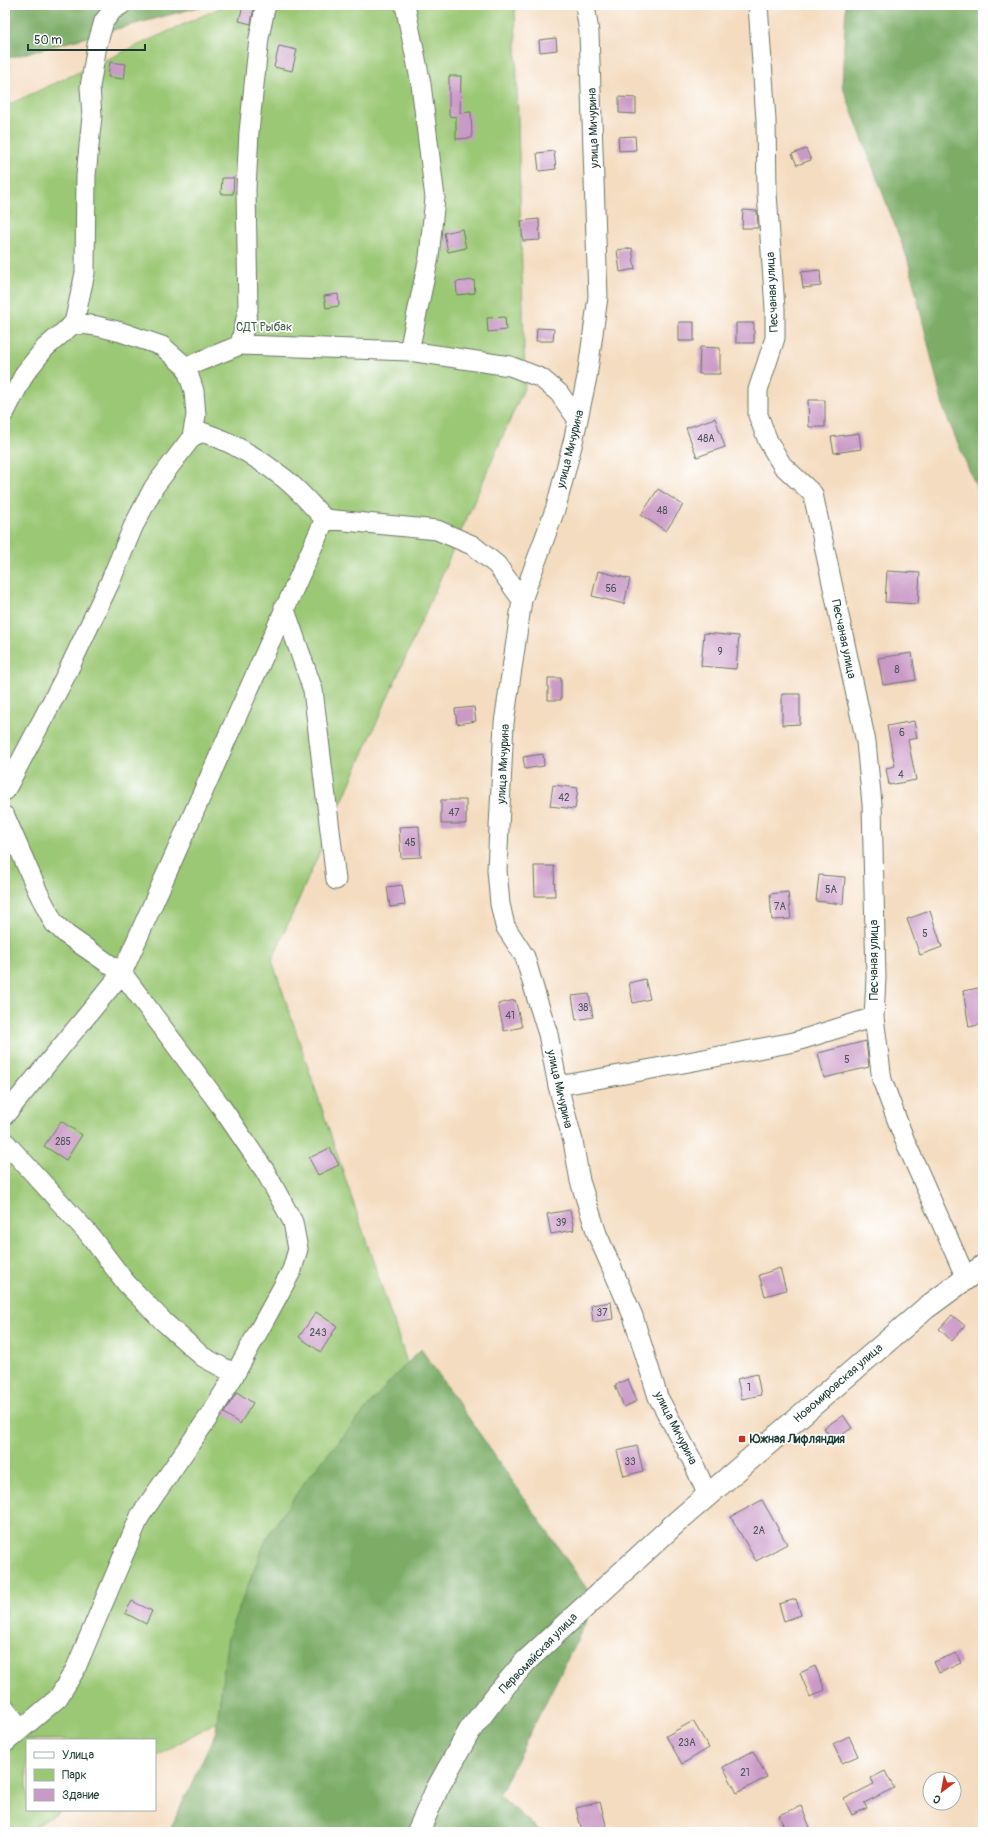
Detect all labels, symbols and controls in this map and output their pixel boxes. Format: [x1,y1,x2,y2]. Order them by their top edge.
scale bar [28,26,145,52]
text: 50 m [34,33,62,48]
street label: улица Мичурина [585,87,602,169]
street label: Песчаная улица [763,251,782,333]
park label: СДТ Рыбак [236,320,292,335]
street label: улица Мичурина [553,408,588,491]
house number: 48А [697,433,715,445]
house number: 48 [657,505,667,517]
house number: 56 [605,583,617,595]
street label: Песчаная улица [828,598,859,680]
house number: 9 [717,646,723,658]
house number: 8 [894,664,900,676]
street label: улица Мичурина [494,723,513,805]
house number: 6 [899,727,905,739]
house number: 4 [898,769,904,781]
house number: 42 [558,792,570,804]
house number: 47 [448,807,460,819]
house number: 45 [404,837,416,849]
house number: 5А [825,884,837,896]
house number: 7А [774,901,786,913]
street label: Песчаная улица [867,919,882,1000]
house number: 5 [922,928,928,940]
house number: 38 [578,1002,588,1014]
house number: 41 [505,1010,515,1022]
street label: улица Мичурина [543,1047,576,1130]
house number: 5 [844,1054,850,1066]
house number: 285 [55,1136,71,1148]
house number: 39 [556,1217,566,1229]
house number: 37 [597,1307,608,1319]
house number: 243 [310,1327,327,1339]
street label: Новомировская улица [791,1340,886,1426]
house number: 1 [747,1382,751,1394]
street label: улица Мичурина [650,1388,701,1468]
place label: Южная Лифляндия [749,1432,845,1447]
marker: Южная Лифляндия [737,1434,747,1444]
house number: 33 [624,1456,636,1468]
house number: 2А [753,1525,766,1537]
street label: Первомайская улица [496,1610,581,1697]
house number: 23А [678,1737,696,1749]
legend [26,1739,156,1811]
text: Улица [62,1748,94,1763]
house number: 21 [740,1767,750,1779]
text: Парк [62,1768,87,1783]
north arrow [922,1771,962,1811]
text: Здание [62,1788,99,1803]
text: С [930,1792,943,1806]

